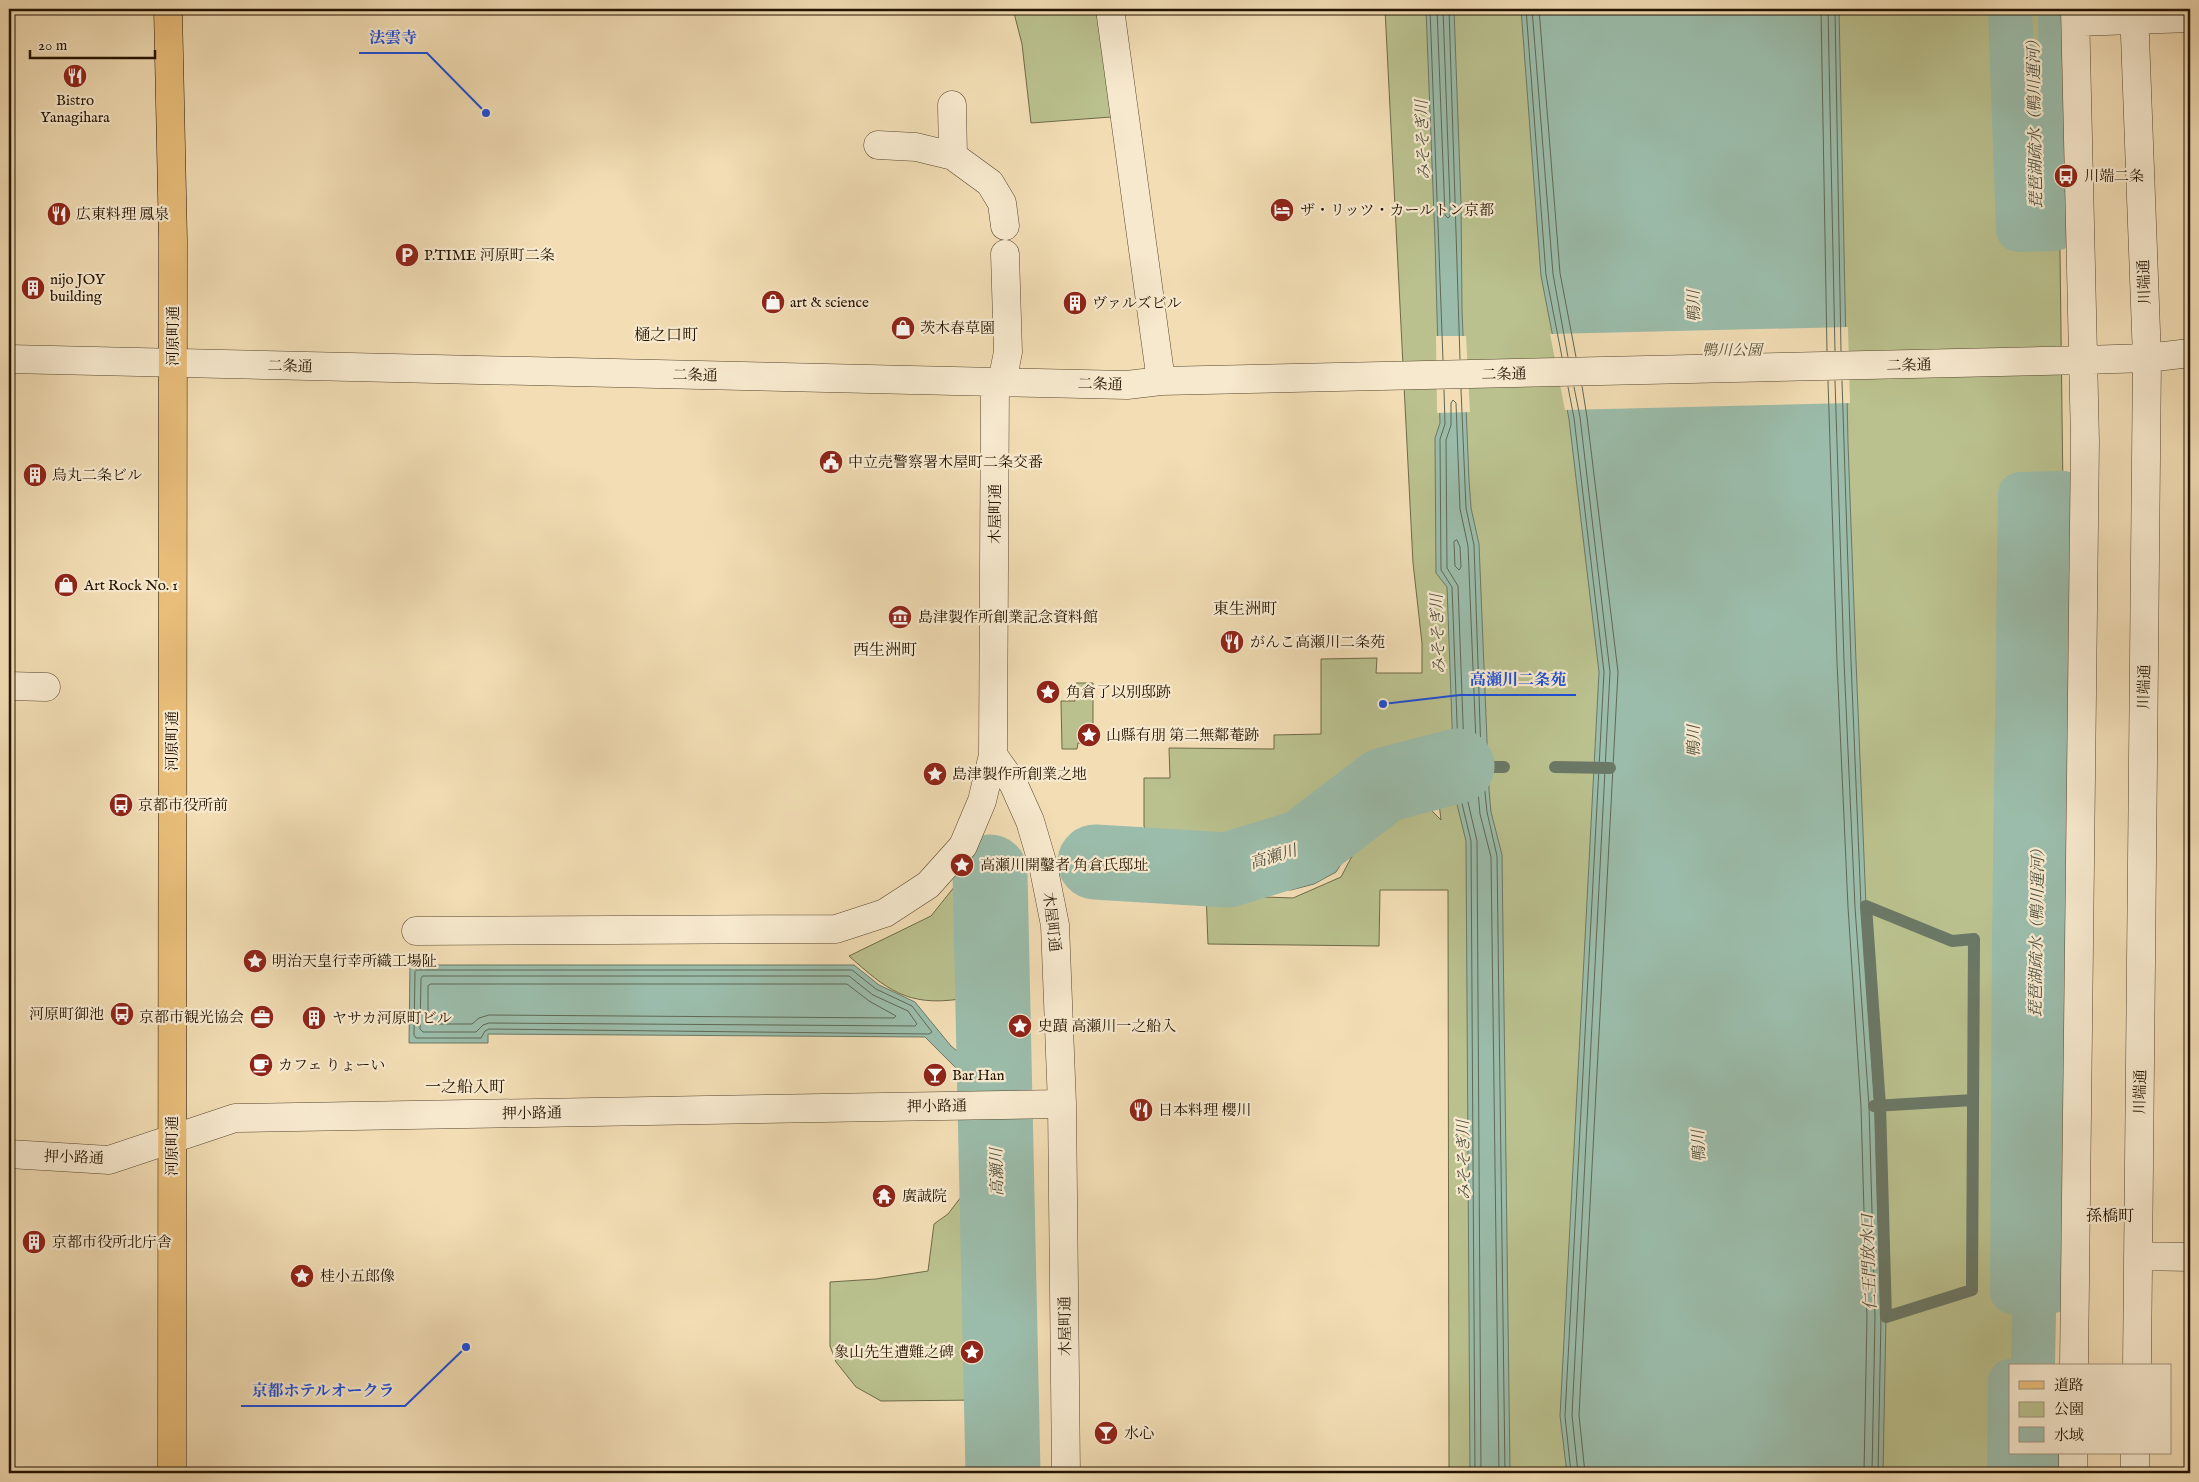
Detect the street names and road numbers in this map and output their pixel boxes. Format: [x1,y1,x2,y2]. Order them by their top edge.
street label: 川端通 [2134,259,2155,305]
street label: 河原町通 [164,306,183,366]
street label: 二条通 [1886,356,1932,375]
street label: 二条通 [267,357,313,376]
street label: 二条通 [1481,365,1527,384]
street label: 二条通 [672,366,718,385]
street label: 二条通 [1077,375,1123,394]
street label: 木屋町通 [986,484,1005,544]
street label: 川端通 [2135,664,2154,710]
street label: 河原町通 [163,711,182,771]
street label: 木屋町通 [1038,891,1065,953]
street label: 川端通 [2131,1069,2150,1115]
street label: 押小路通 [907,1096,967,1117]
street label: 押小路通 [502,1103,562,1124]
street label: 河原町通 [163,1116,182,1176]
street label: 押小路通 [44,1147,104,1168]
street label: 木屋町通 [1055,1296,1076,1356]

